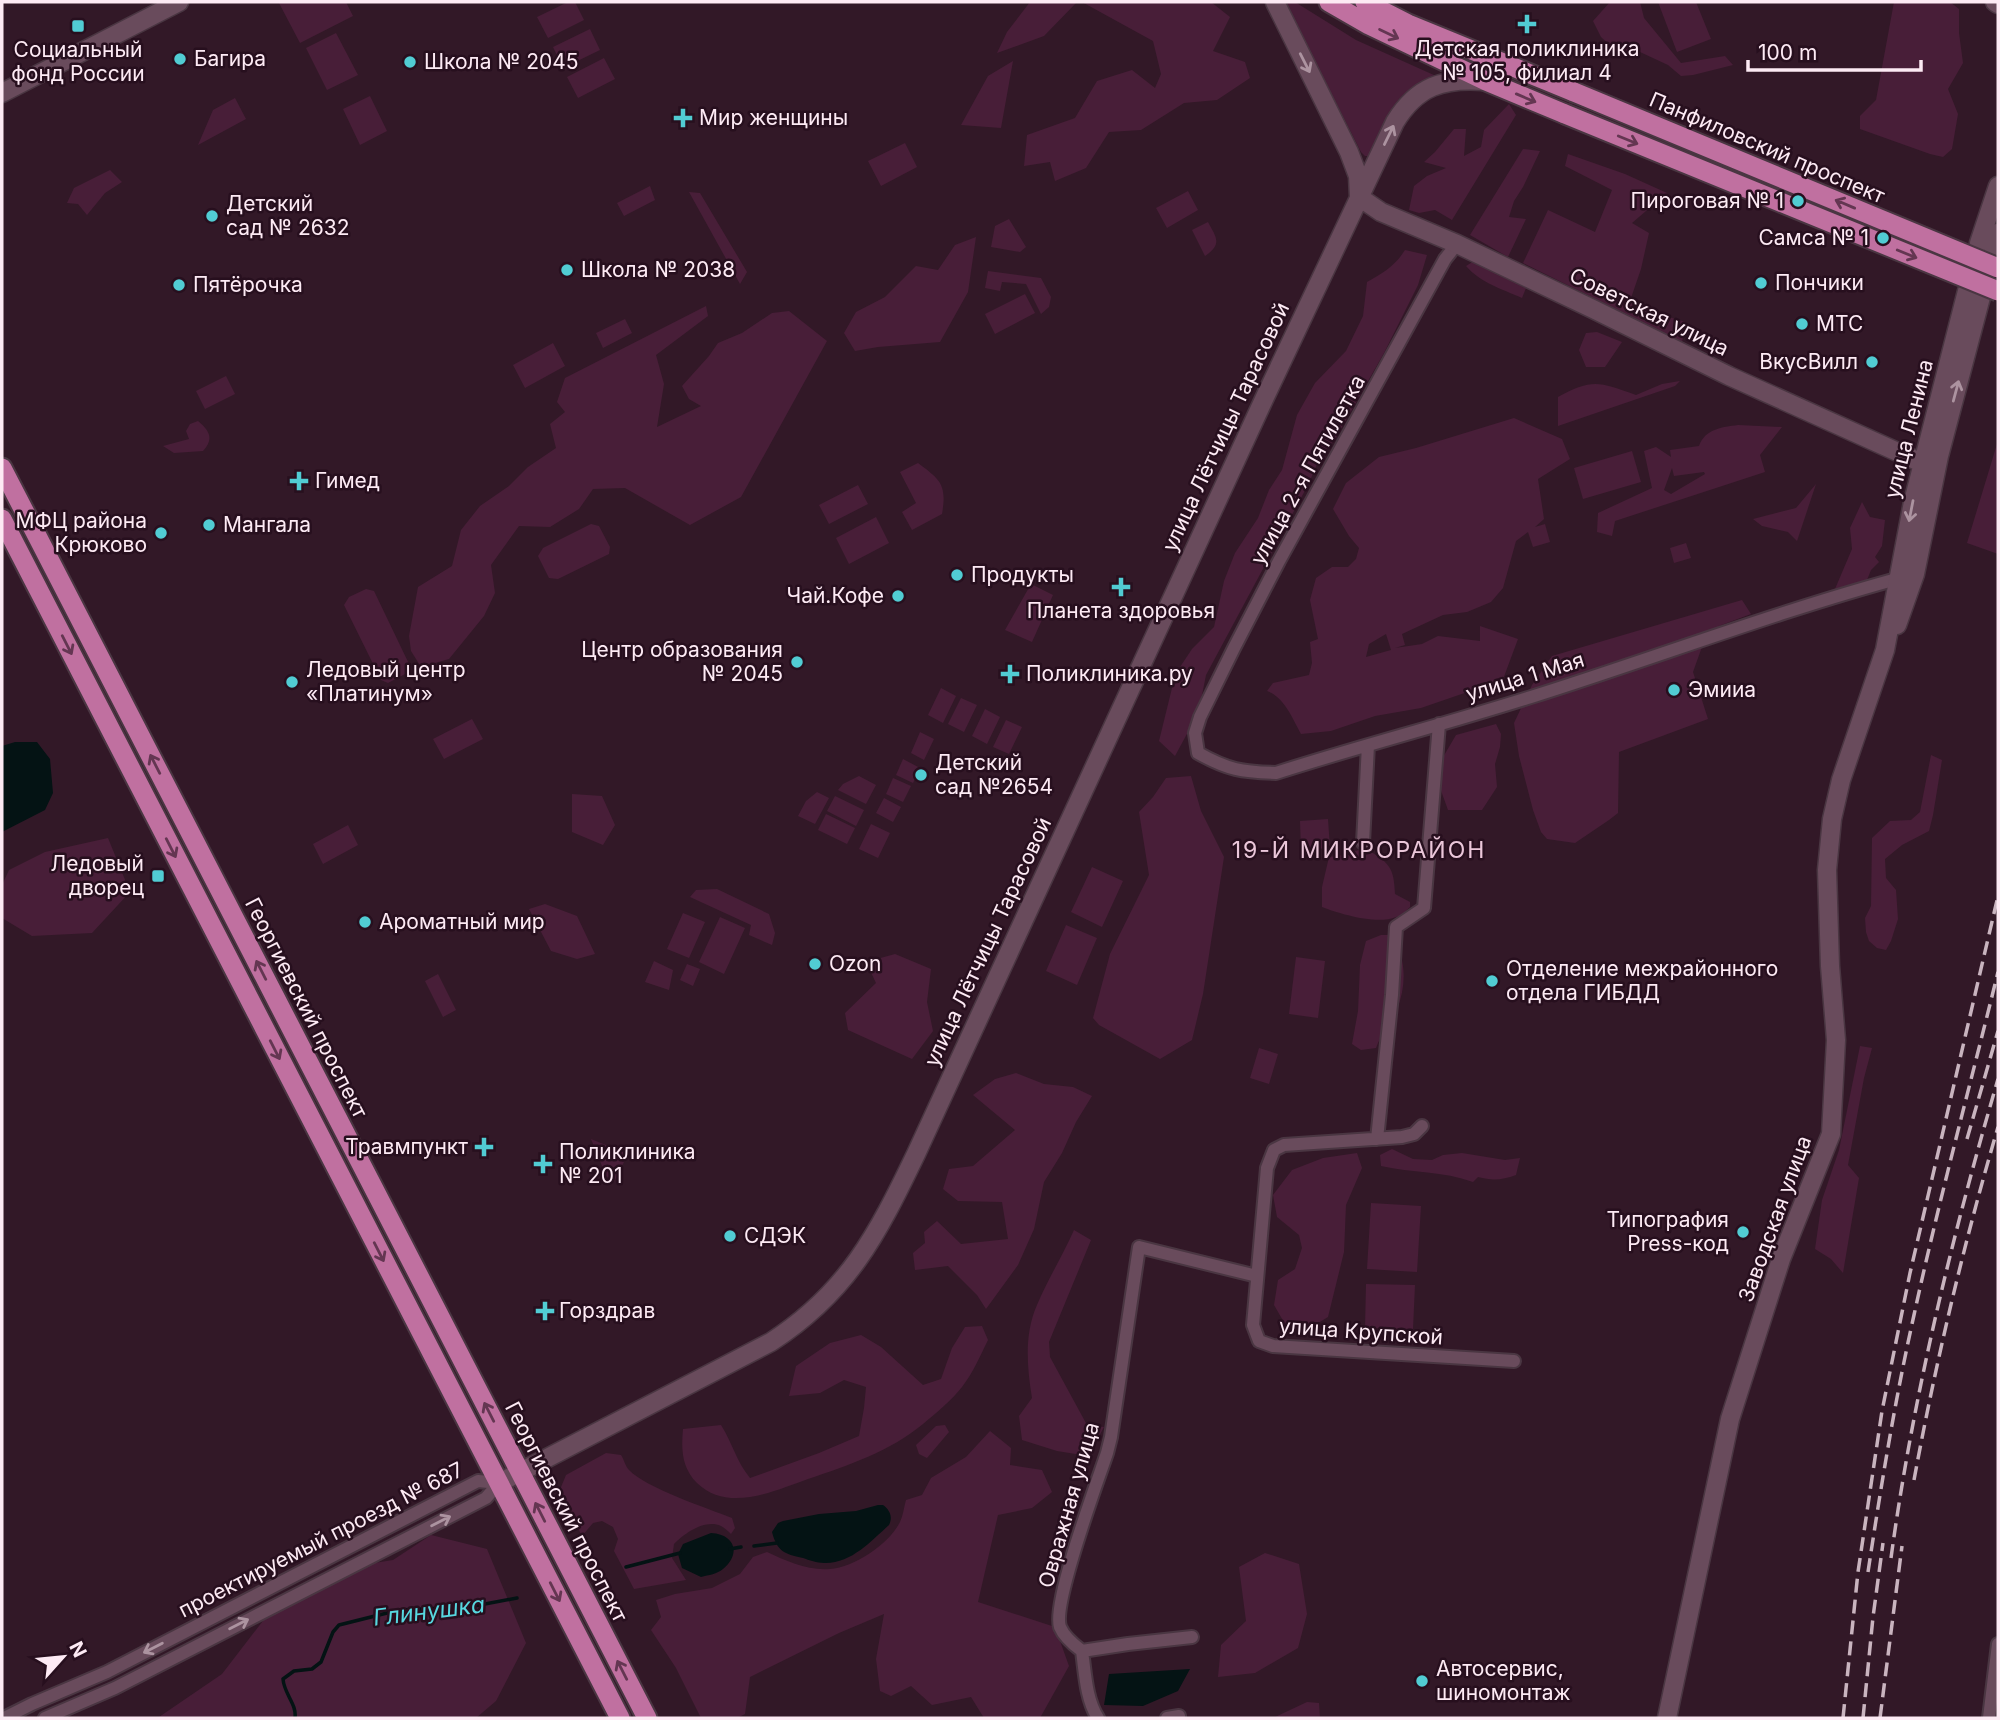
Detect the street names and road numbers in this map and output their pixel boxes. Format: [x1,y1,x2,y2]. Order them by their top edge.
street label: Панфиловский проспект [1646,87,1889,209]
street label: Советская улица [1566,262,1733,361]
street label: улица Лётчицы Тарасовой [1157,298,1294,555]
street label: улица Ленина [1879,357,1938,501]
street label: улица 2-я Пятилетка [1245,371,1370,569]
street label: улица 1 Мая [1463,647,1587,706]
street label: улица Лётчицы Тарасовой [919,813,1056,1070]
street label: Георгиевский проспект [240,893,373,1122]
street label: Заводская улица [1733,1132,1816,1305]
street label: улица Крупской [1278,1313,1444,1350]
street label: Георгиевский проспект [500,1397,633,1626]
street label: Овражная улица [1033,1419,1104,1591]
street label: проектируемый проезд № 687 [174,1457,467,1622]

